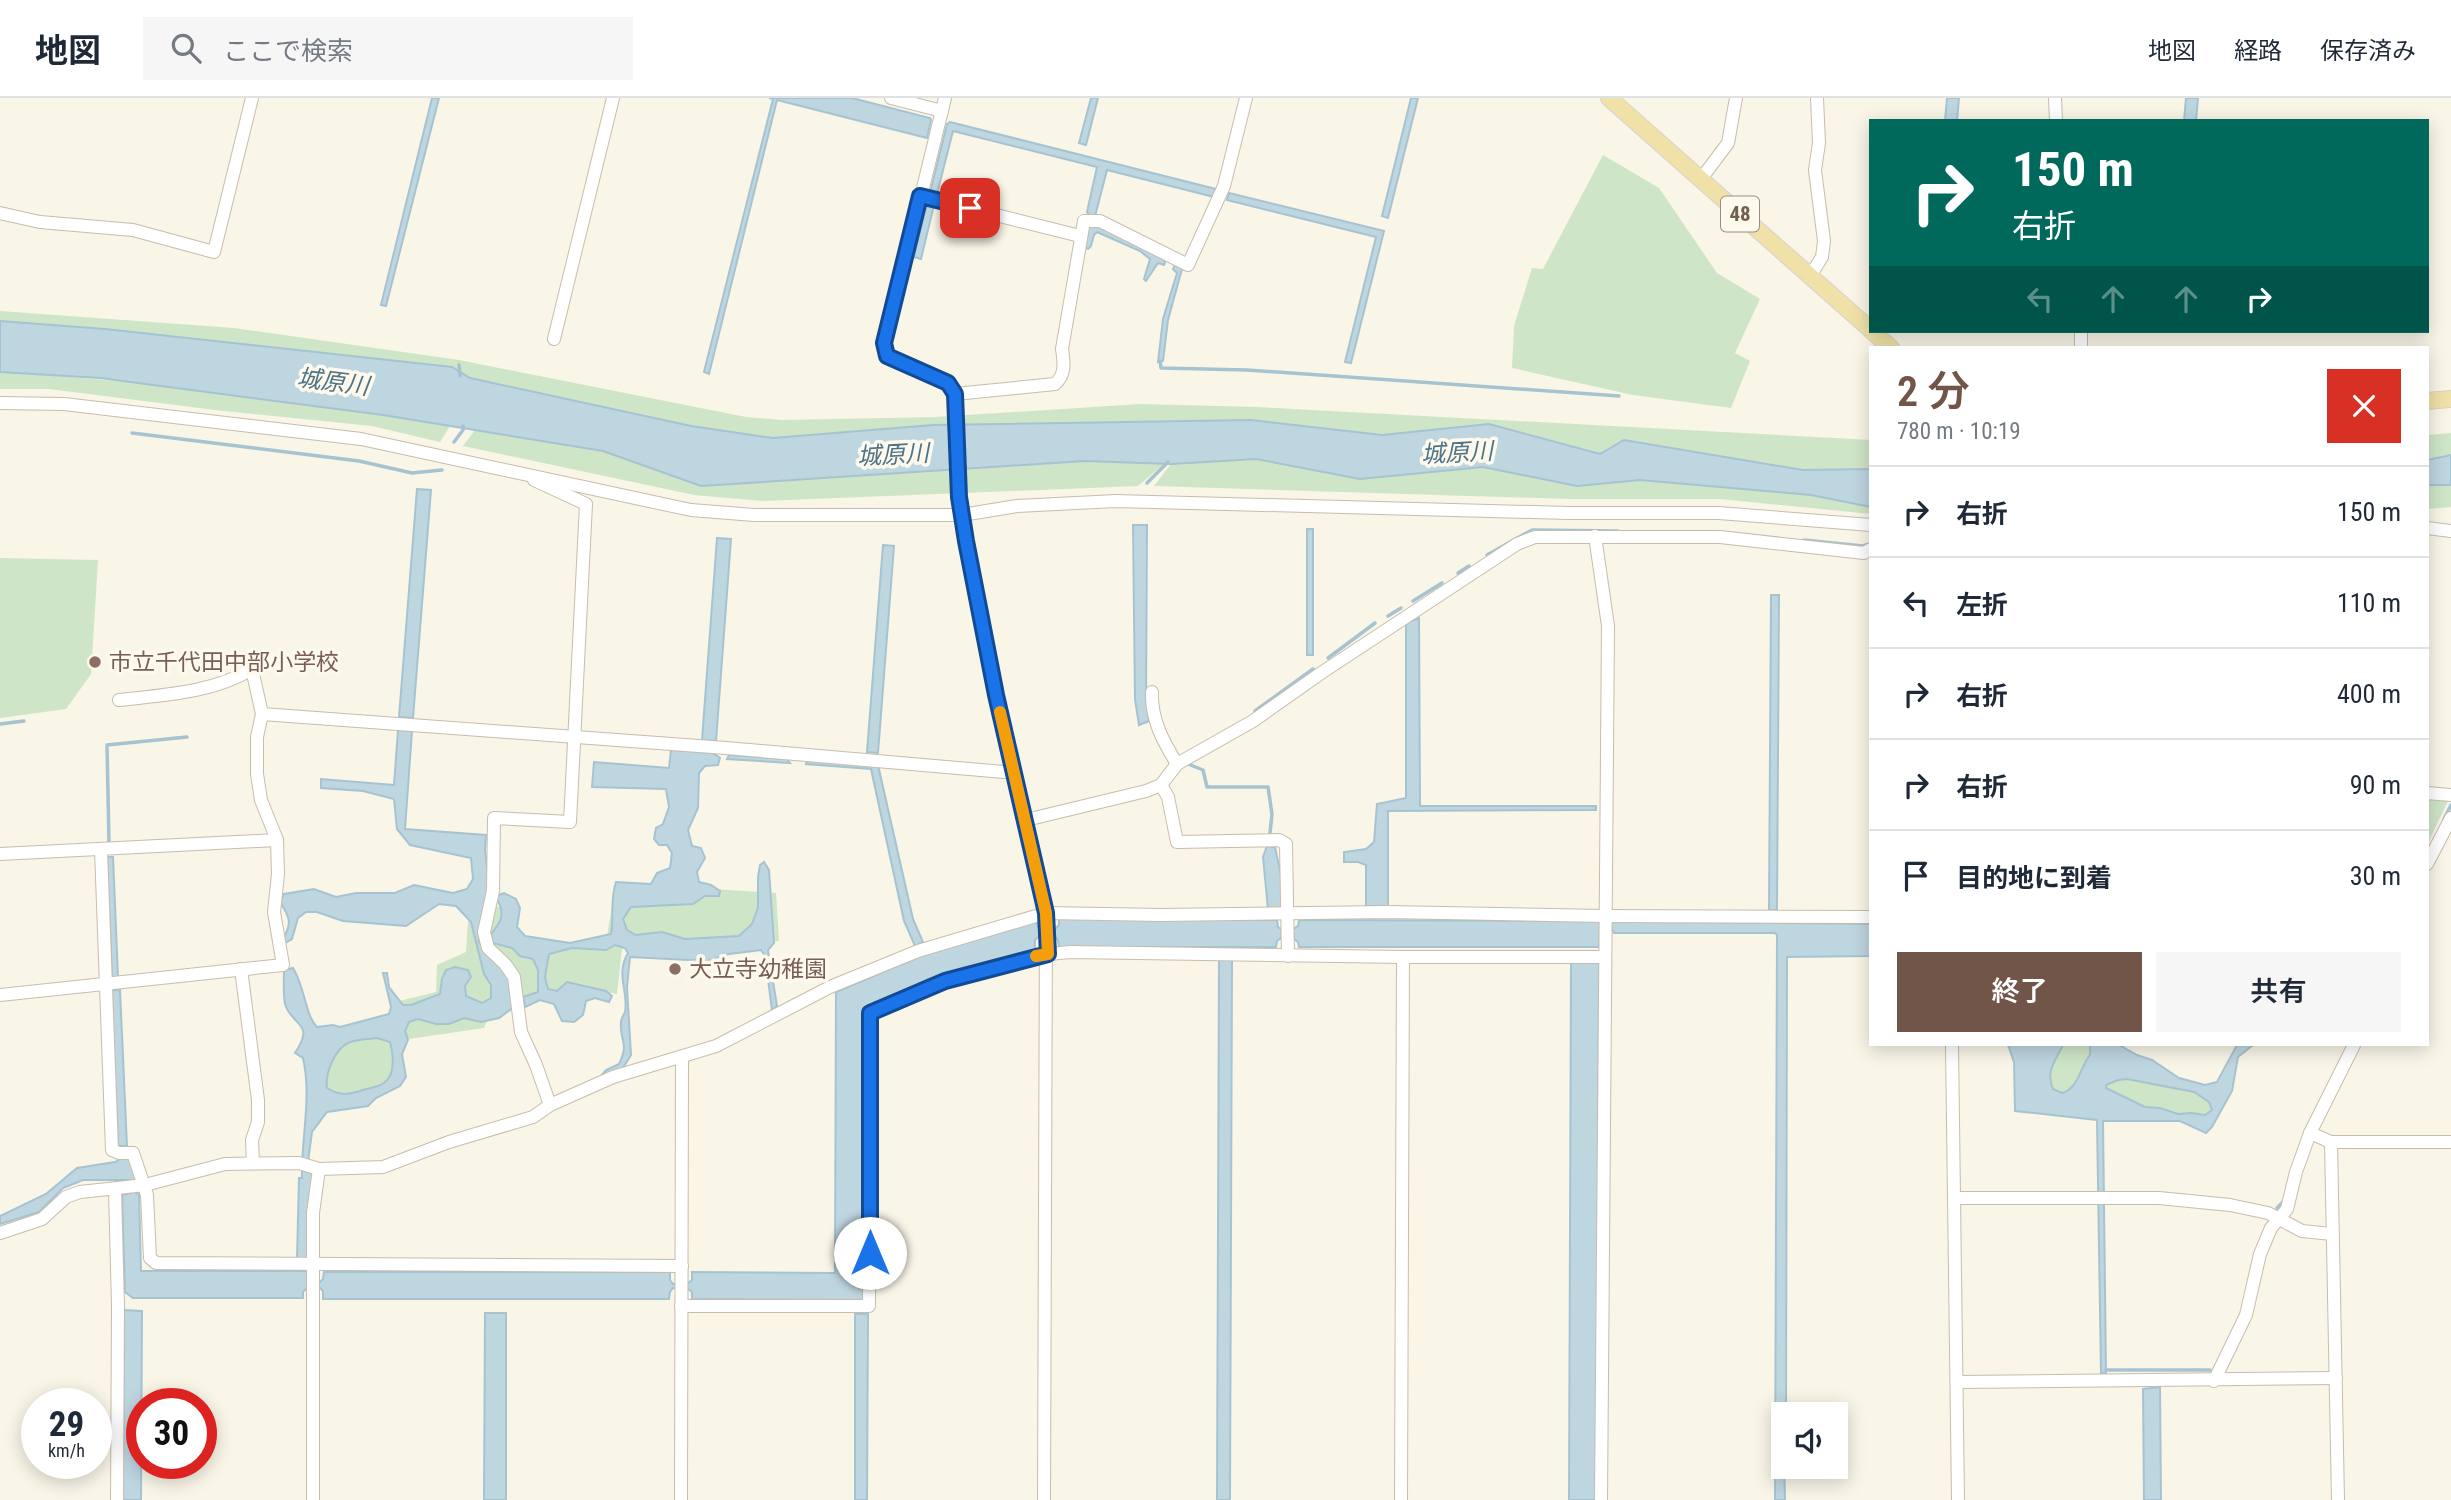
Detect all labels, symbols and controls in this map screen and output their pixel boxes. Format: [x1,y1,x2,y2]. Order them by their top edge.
search box [143,17,633,80]
icon: search [167,29,205,67]
text: 地図 [35,31,101,70]
text: ここで検索 [223,36,353,66]
text: 地図 [2148,37,2196,65]
text: 経路 [2234,37,2282,65]
text: 保存済み [2320,37,2416,65]
text: 150 m [2012,141,2134,198]
icon: right [1897,147,1988,238]
pin [940,178,1000,238]
icon: arrive [951,189,989,227]
road number: 48 [1721,197,1759,232]
text: 右折 [2012,207,2076,245]
icon: left [2021,280,2059,318]
icon: ahead [2094,280,2132,318]
icon: ahead [2167,280,2205,318]
icon: right [2240,280,2278,318]
water label: 城原川 [296,364,373,401]
text: 2 分 [1897,367,1970,416]
button: close [2327,369,2401,443]
text: 780 m · 10:19 [1897,418,2021,445]
water label: 城原川 [1420,437,1497,469]
water label: 城原川 [856,439,933,471]
icon: right [1897,493,1935,531]
text: 150 m [2337,497,2401,527]
text: 右折 [1956,499,2008,529]
icon: left [1897,584,1935,622]
text: 110 m [2337,588,2401,618]
text: 左折 [1956,590,2008,620]
place label: 市立千代田中部小学校 [109,649,339,676]
marker: 市立千代田中部小学校 [87,654,103,670]
icon: right [1897,675,1935,713]
text: 400 m [2337,679,2401,709]
text: 右折 [1956,681,2008,711]
icon: right [1897,766,1935,804]
text: 90 m [2350,770,2401,800]
text: 右折 [1956,772,2008,802]
icon: arrive [1897,857,1935,895]
text: 30 m [2350,861,2401,891]
text: 目的地に到着 [1956,863,2112,893]
button: 終了 [1897,952,2142,1032]
button: 共有 [2156,952,2401,1032]
place label: 大立寺幼稚園 [689,956,827,983]
marker: 大立寺幼稚園 [667,961,683,977]
position arrow [833,1216,907,1290]
speed limit sign: 30 [126,1388,217,1479]
map controls [1771,1402,1848,1479]
button: sound [1771,1402,1848,1479]
text: 29 [49,1404,84,1445]
text: km/h [48,1440,85,1461]

